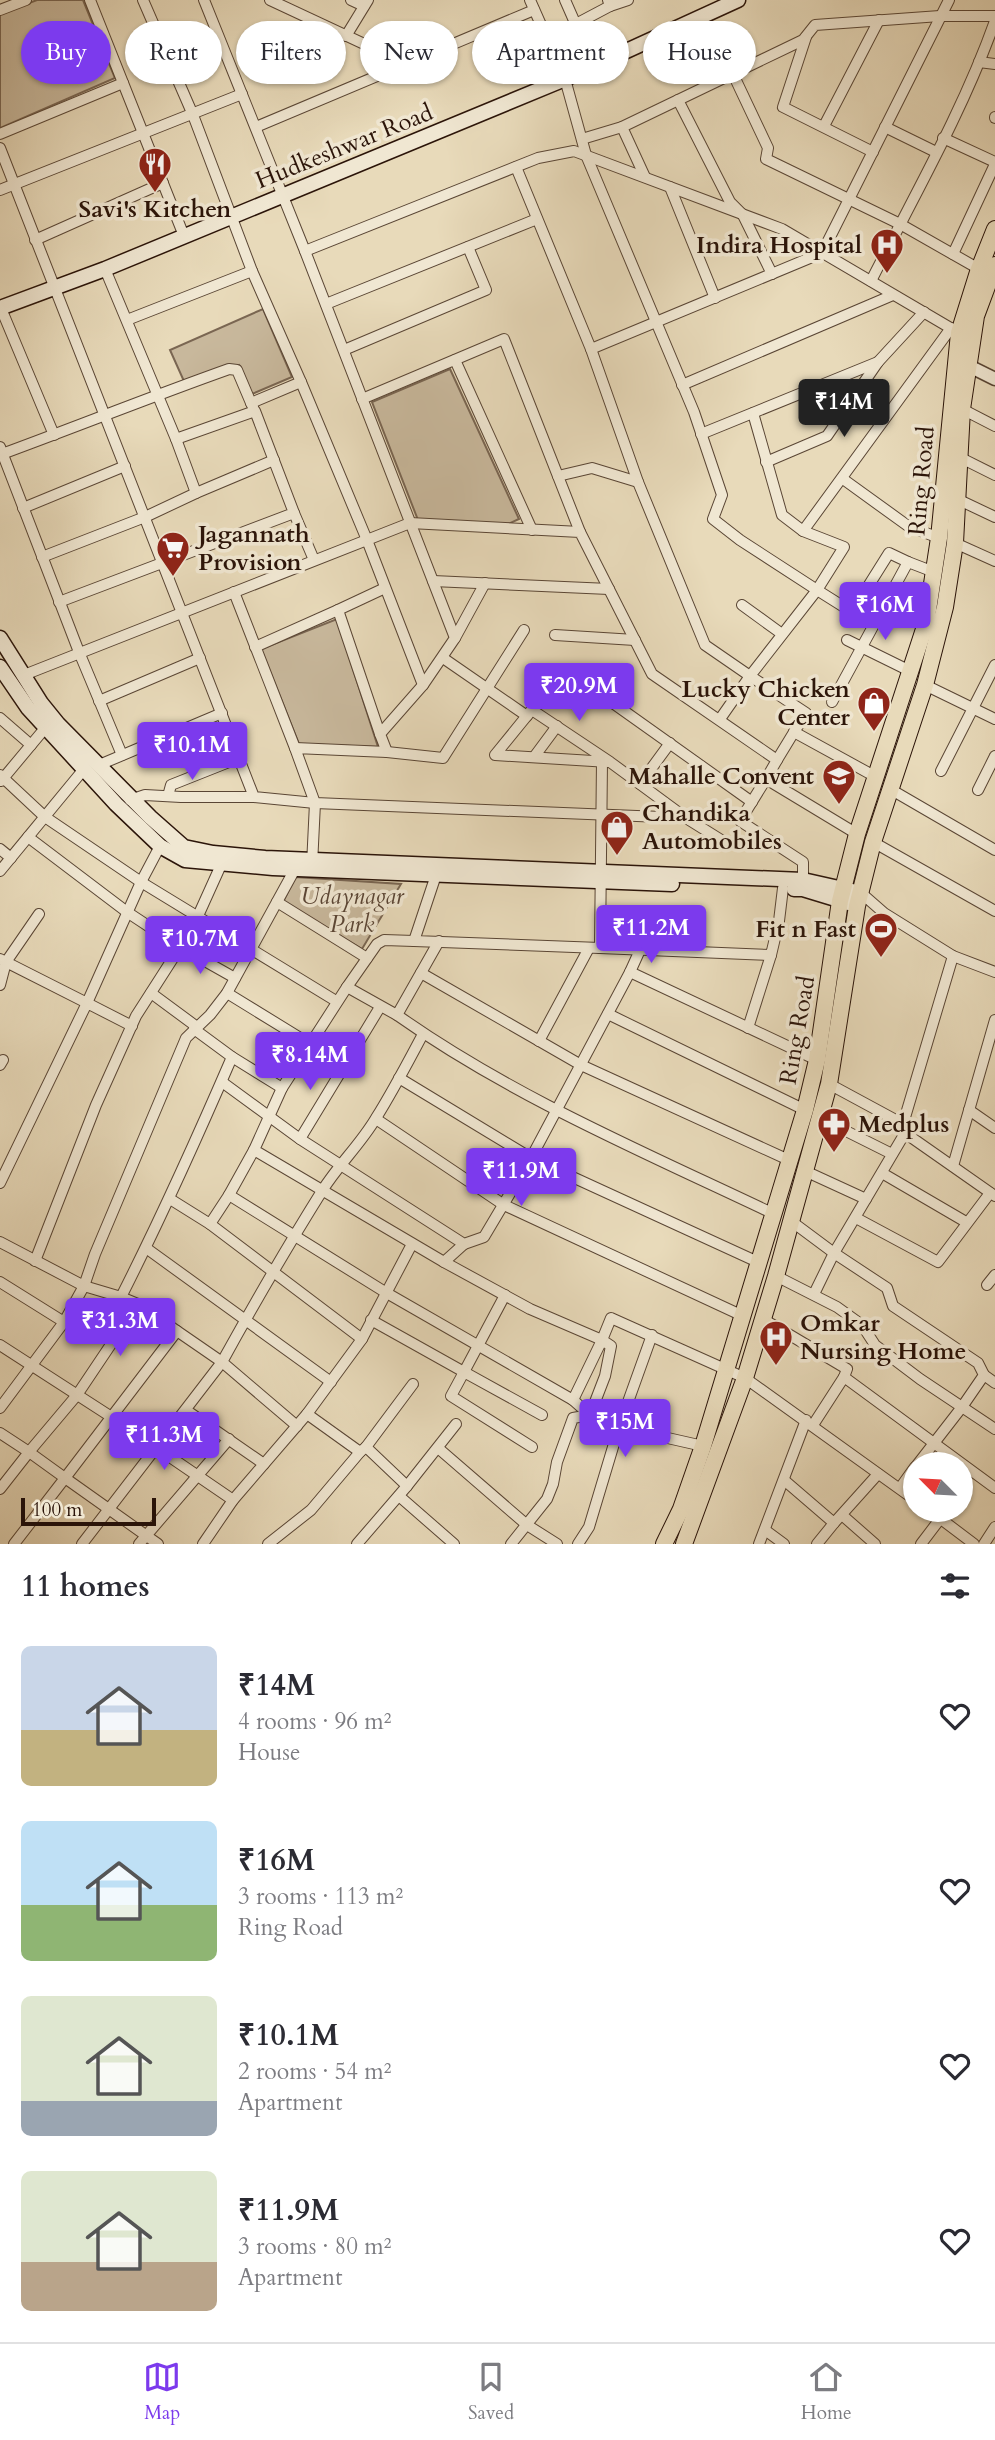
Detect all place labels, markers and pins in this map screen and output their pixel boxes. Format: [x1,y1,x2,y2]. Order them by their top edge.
restaurant icon: Savi's Kitchen [136,145,174,194]
place label: Savi's Kitchen [79,193,232,226]
hospital icon: Indira Hospital [868,226,906,275]
place label: Indira Hospital [696,229,862,262]
pin: ₹14M [803,380,885,439]
place label: Jagannath Provision [195,518,310,579]
supermarket icon: Jagannath Provision [154,529,192,578]
pin: ₹16M [844,582,926,642]
pin: ₹20.9M [522,664,636,723]
place label: Lucky Chicken Center [681,673,851,734]
shop icon: Lucky Chicken Center [855,684,893,733]
pin: ₹10.1M [135,722,249,782]
school or university icon: Mahalle Convent [820,757,858,806]
place label: Mahalle Convent [628,760,815,793]
place label: Chandika Automobiles [642,797,782,858]
shop icon: Chandika Automobiles [598,808,636,857]
pin: ₹11.2M [594,906,708,965]
sports icon: Fit n Fast [862,910,900,959]
place label: Fit n Fast [755,913,857,946]
pin: ₹10.7M [143,916,257,976]
pin: ₹8.14M [253,1032,367,1092]
pharmacy icon: Medplus [815,1105,853,1154]
place label: Medplus [858,1108,949,1141]
pin: ₹11.9M [464,1148,578,1208]
pin: ₹31.3M [63,1298,177,1358]
place label: Omkar Nursing Home [800,1307,966,1368]
hospital icon: Omkar Nursing Home [757,1318,795,1367]
pin: ₹15M [584,1400,666,1459]
pin: ₹11.3M [107,1412,221,1472]

